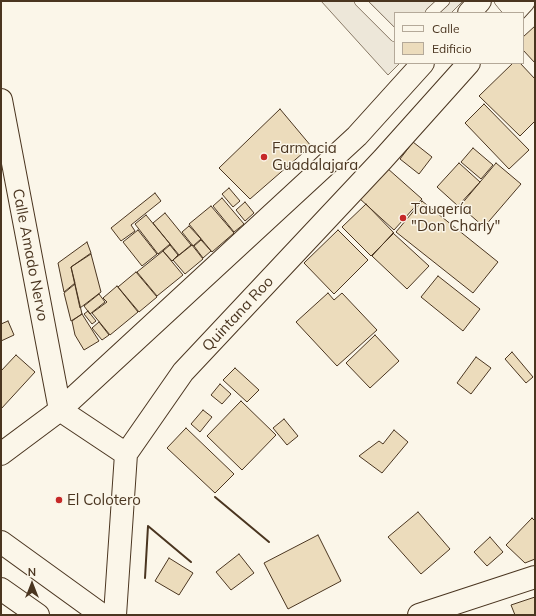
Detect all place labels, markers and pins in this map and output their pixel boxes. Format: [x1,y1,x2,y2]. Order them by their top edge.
place label: Farmacia Guadalajara [272,139,358,174]
marker: Farmacia Guadalajara [259,152,269,162]
place label: Tauqería "Don Charly" [411,200,500,235]
marker: Tauqería "Don Charly" [398,213,408,223]
place label: El Colotero [67,491,141,509]
marker: El Colotero [54,495,64,505]

